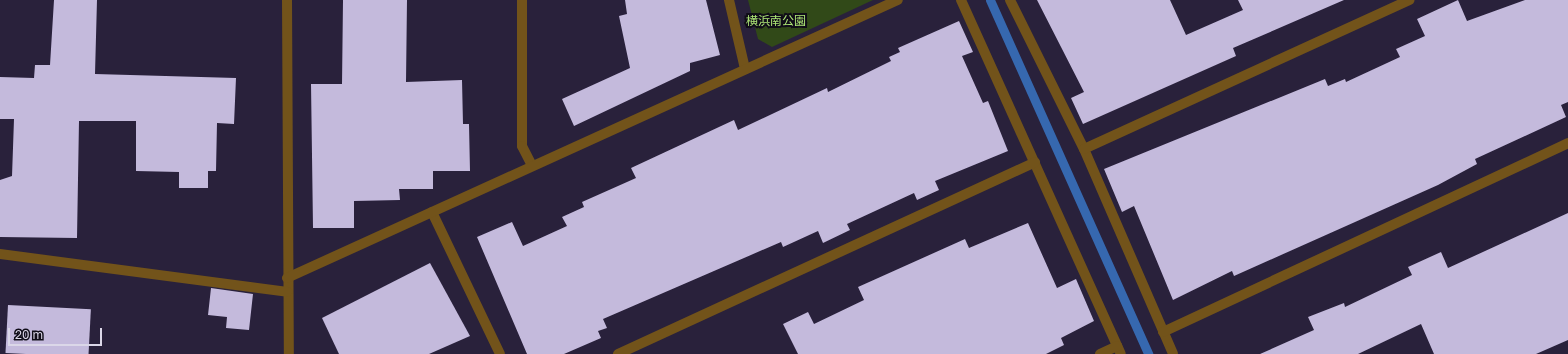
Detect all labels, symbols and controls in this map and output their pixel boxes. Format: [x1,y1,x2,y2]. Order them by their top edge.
park label: 横浜南公園 [746,14,806,28]
scale bar [10,320,104,346]
text: 20 m [15,327,43,342]

